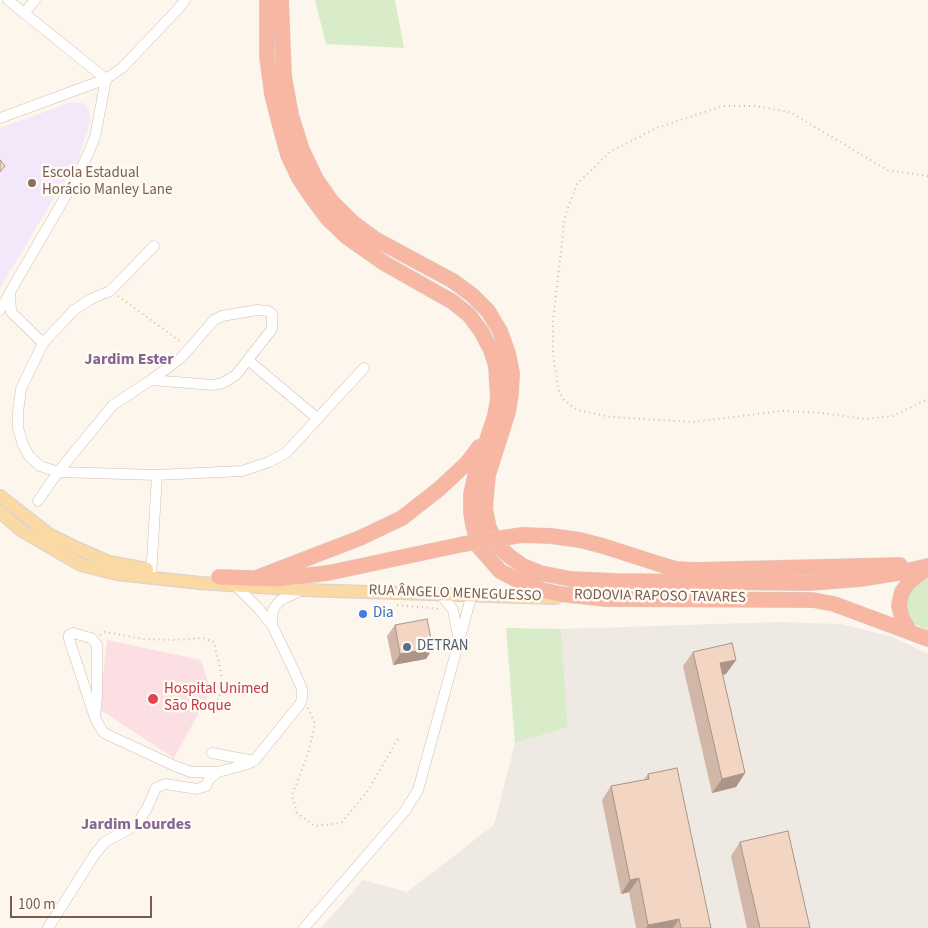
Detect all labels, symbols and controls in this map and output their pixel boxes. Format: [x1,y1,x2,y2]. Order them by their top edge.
place label: Escola Estadual Horácio Manley Lane [42,165,172,200]
marker: Escola Estadual Horácio Manley Lane [26,177,38,189]
district label: Jardim Ester [84,350,174,370]
street label: RUA ÂNGELO MENEGUESSO [368,582,542,606]
street label: RODOVIA RAPOSO TAVARES [574,587,746,607]
place label: Dia [373,605,393,623]
marker: Dia [357,608,369,620]
place label: DETRAN [417,638,468,656]
marker: DETRAN [401,641,413,653]
place label: Hospital Unimed São Roque [164,681,269,716]
marker: Hospital Unimed São Roque [146,692,160,706]
district label: Jardim Lourdes [81,815,191,835]
scale bar [12,886,155,918]
text: 100 m [18,894,56,915]

